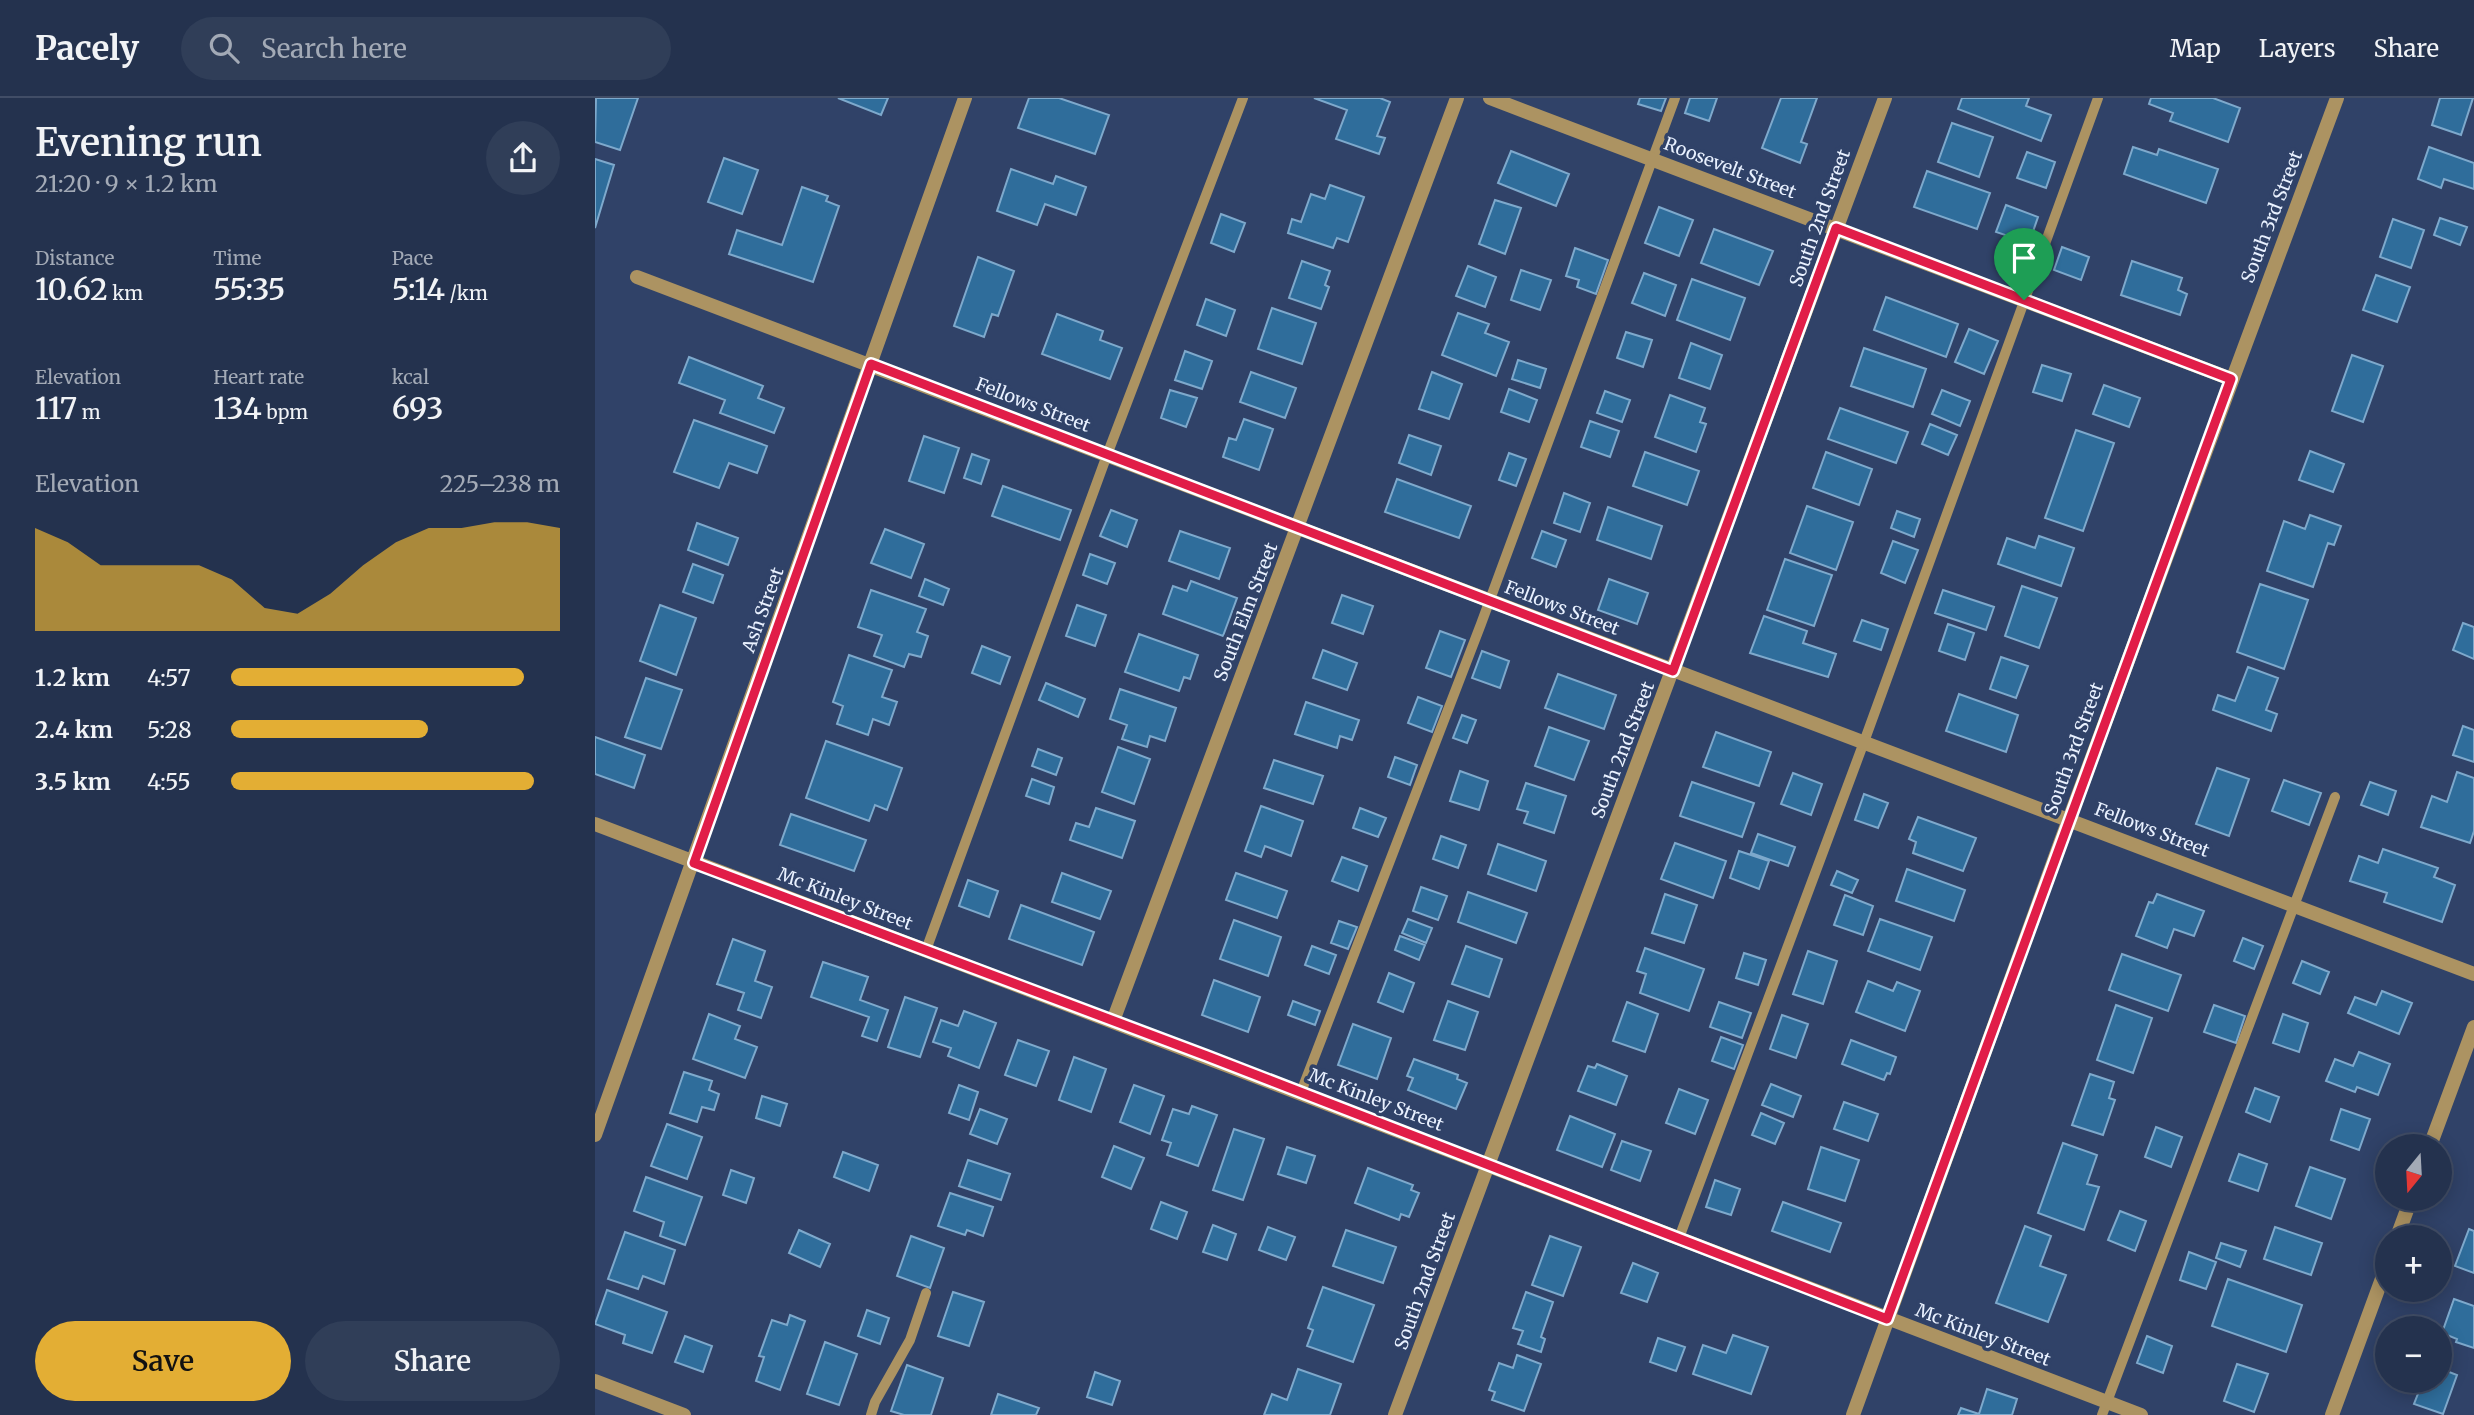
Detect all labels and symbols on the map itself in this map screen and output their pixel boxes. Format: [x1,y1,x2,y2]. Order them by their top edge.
street label: Roosevelt Street [1661,132,1800,203]
street label: South 2nd Street [1784,146,1855,290]
street label: South 3rd Street [2236,148,2307,286]
pin [1994,228,2054,300]
street label: Fellows Street [973,372,1094,437]
street label: South Elm Street [1209,539,1283,684]
street label: Ash Street [736,564,789,657]
street label: Fellows Street [1502,575,1623,640]
street label: South 2nd Street [1586,678,1659,821]
street label: South 3rd Street [2039,679,2108,818]
street label: Fellows Street [2092,797,2213,862]
street label: Mc Kinley Street [774,862,916,935]
street label: Mc Kinley Street [1305,1063,1447,1136]
north arrow [2375,1134,2452,1211]
street label: South 2nd Street [1389,1209,1460,1353]
street label: Mc Kinley Street [1912,1298,2054,1371]

